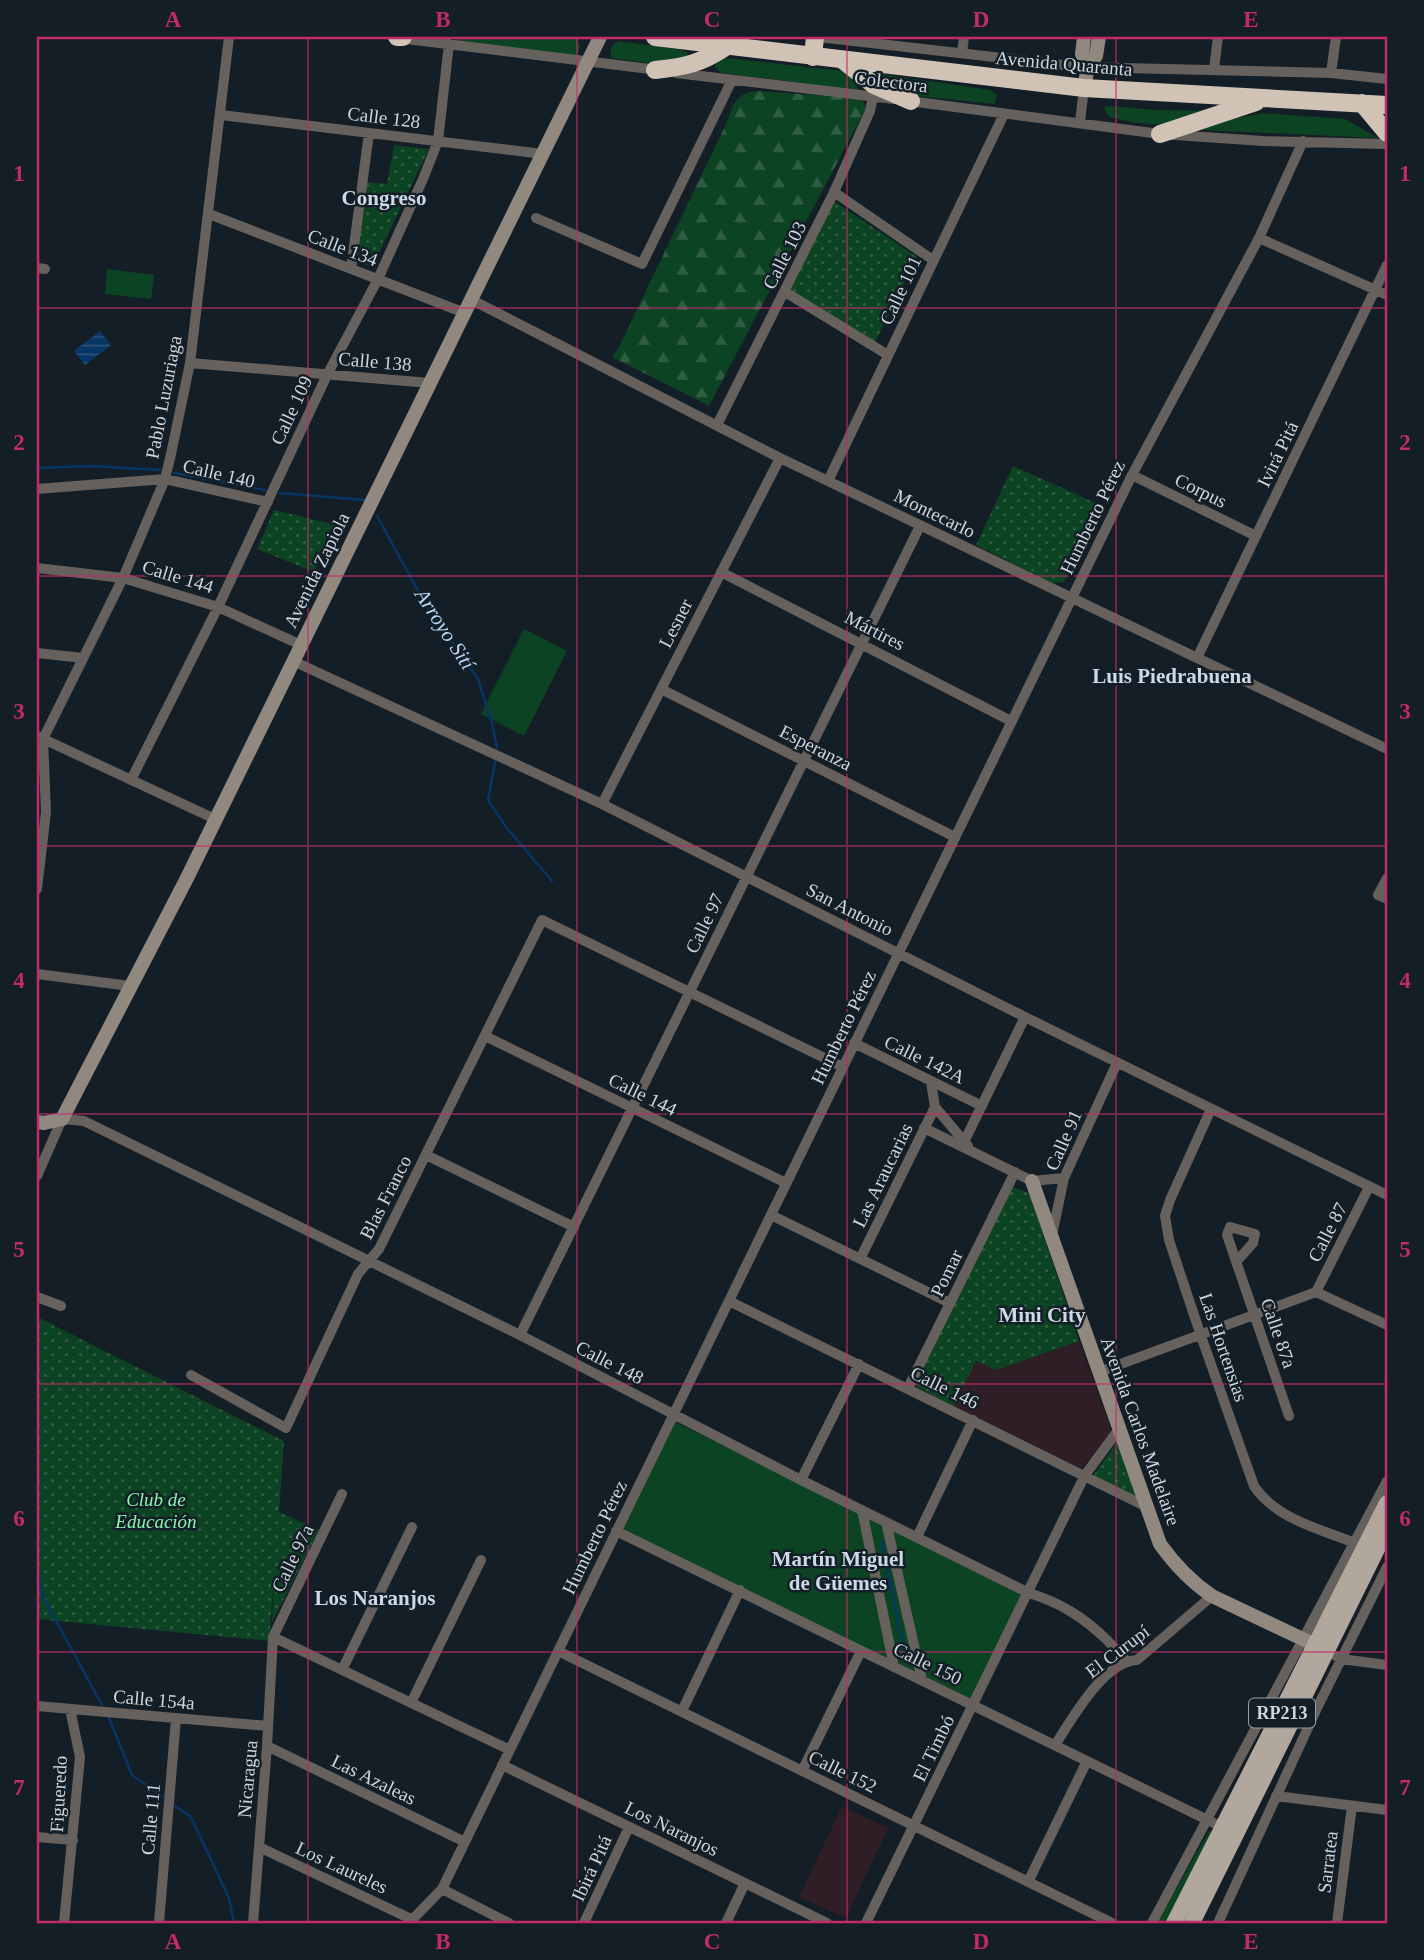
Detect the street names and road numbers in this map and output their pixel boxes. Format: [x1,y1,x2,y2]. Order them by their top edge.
street label: Avenida Quaranta [995,47,1134,80]
street label: Colectora [853,67,929,96]
street label: Calle 128 [346,103,422,132]
street label: Calle 103 [758,218,810,293]
street label: Calle 134 [305,225,381,271]
street label: Calle 101 [875,253,925,328]
street label: Pablo Luzuriaga [141,333,186,460]
street label: Calle 138 [338,348,412,375]
street label: Calle 109 [266,373,316,448]
street label: Ivirá Pitá [1253,418,1303,490]
street label: Calle 140 [181,455,257,492]
street label: Humberto Pérez [1056,457,1129,578]
street label: Corpus [1172,469,1230,512]
street label: Montecarlo [891,485,979,542]
street label: Avenida Zapiola [279,509,354,631]
street label: Calle 144 [140,556,216,597]
street label: Lesner [654,595,697,651]
street label: Mártires [841,606,908,654]
street label: Esperanza [776,720,856,775]
street label: San Antonio [803,879,897,940]
street label: Calle 97 [681,890,728,957]
street label: Humberto Pérez [807,967,880,1088]
street label: Calle 142A [881,1031,969,1088]
street label: Calle 144 [605,1069,681,1120]
street label: Calle 91 [1041,1107,1086,1174]
street label: Las Araucarias [848,1120,917,1231]
street label: Blas Franco [355,1152,416,1243]
street label: Calle 87 [1304,1199,1351,1265]
street label: Pomar [926,1246,967,1300]
street label: Las Hortensias [1195,1290,1252,1404]
street label: Calle 87a [1257,1296,1300,1371]
street label: Avenida Carlos Madelaire [1097,1334,1184,1528]
street label: Calle 148 [572,1336,647,1388]
street label: Calle 146 [907,1362,982,1413]
street label: Humberto Pérez [558,1477,631,1598]
street label: Calle 97a [267,1521,318,1595]
street label: El Curupí [1081,1620,1154,1682]
street label: Calle 150 [890,1638,965,1689]
street label: Calle 154a [112,1685,196,1714]
road number: RP213 [1249,1698,1315,1728]
street label: El Timbó [908,1712,959,1785]
street label: Nicaragua [234,1739,261,1819]
street label: Calle 152 [805,1746,880,1797]
street label: Las Azaleas [328,1750,419,1809]
street label: Figueredo [46,1755,71,1833]
street label: Calle 111 [137,1782,164,1856]
street label: Los Naranjos [621,1797,722,1860]
street label: Sarratea [1313,1829,1342,1894]
street label: Ibirá Pitá [567,1831,616,1904]
street label: Los Laureles [293,1837,391,1898]

